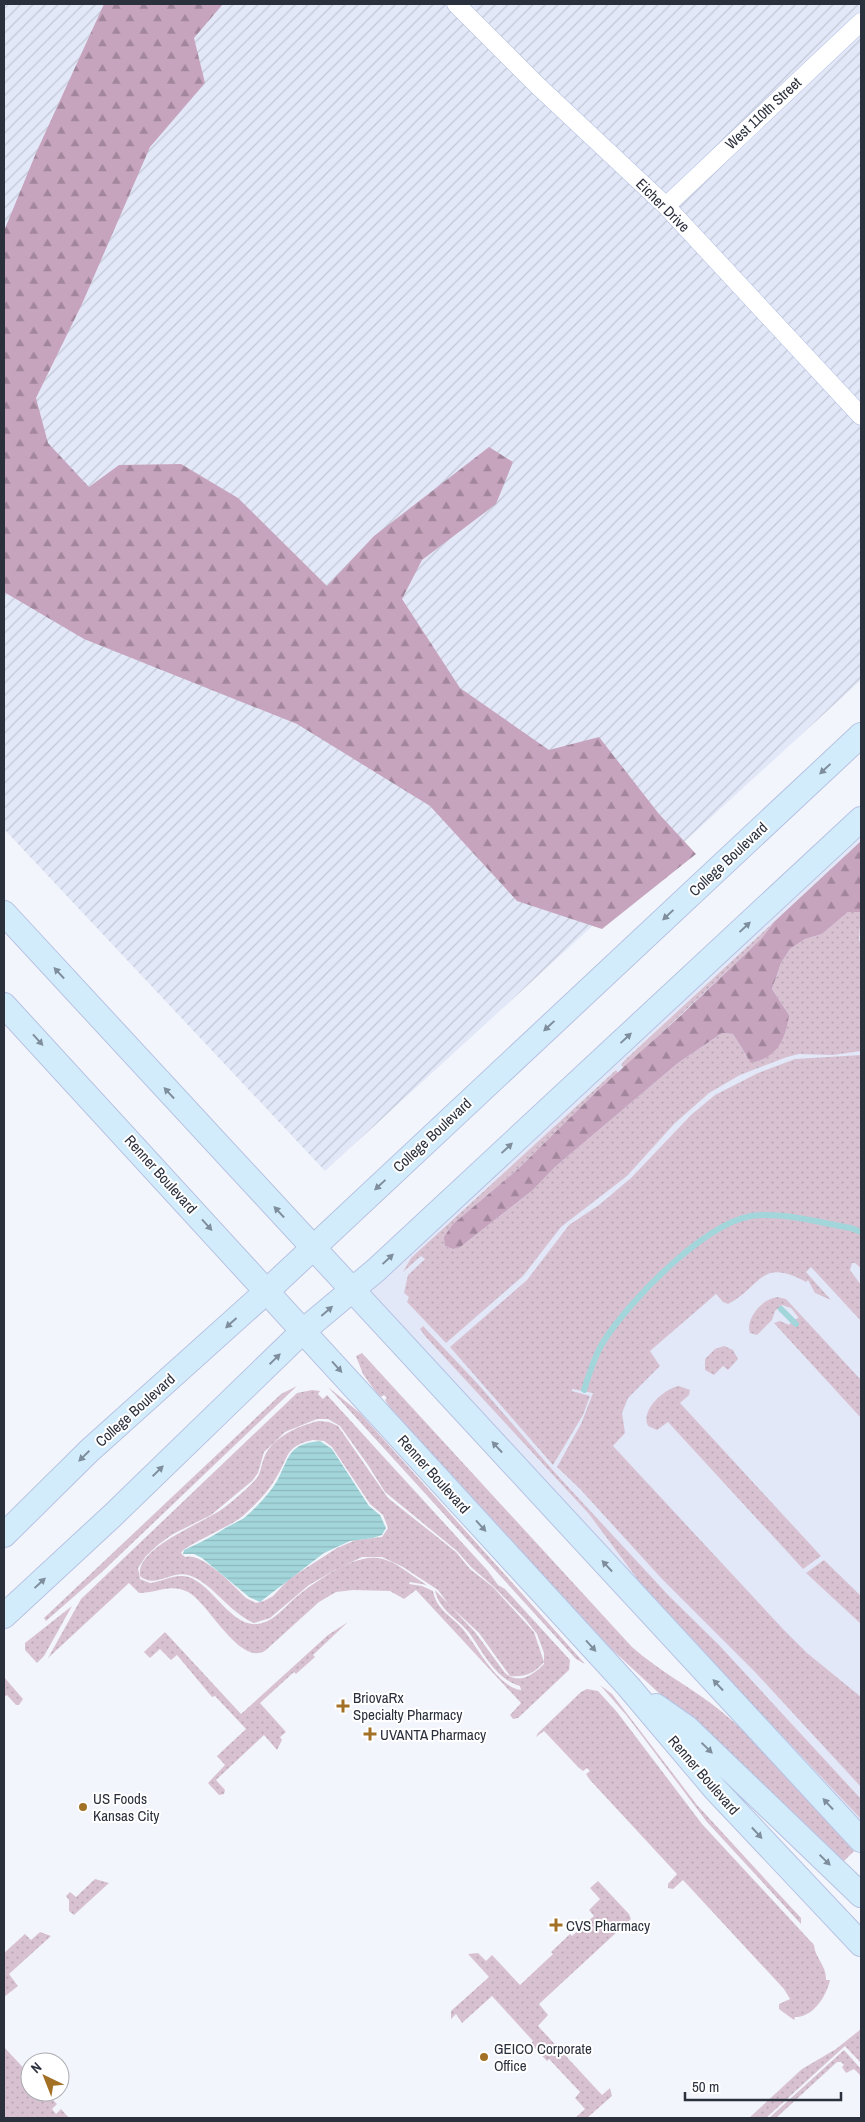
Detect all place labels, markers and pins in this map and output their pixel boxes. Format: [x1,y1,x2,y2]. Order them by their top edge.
place label: BriovaRx Specialty Pharmacy [353,1687,463,1725]
marker: BriovaRx Specialty Pharmacy [337,1700,349,1712]
place label: UVANTA Pharmacy [380,1724,487,1745]
marker: UVANTA Pharmacy [364,1728,376,1740]
place label: US Foods Kansas City [93,1788,160,1826]
marker: US Foods Kansas City [77,1801,89,1813]
place label: CVS Pharmacy [566,1915,651,1936]
marker: CVS Pharmacy [550,1919,562,1931]
place label: GEICO Corporate Office [494,2038,592,2076]
marker: GEICO Corporate Office [478,2051,490,2063]

